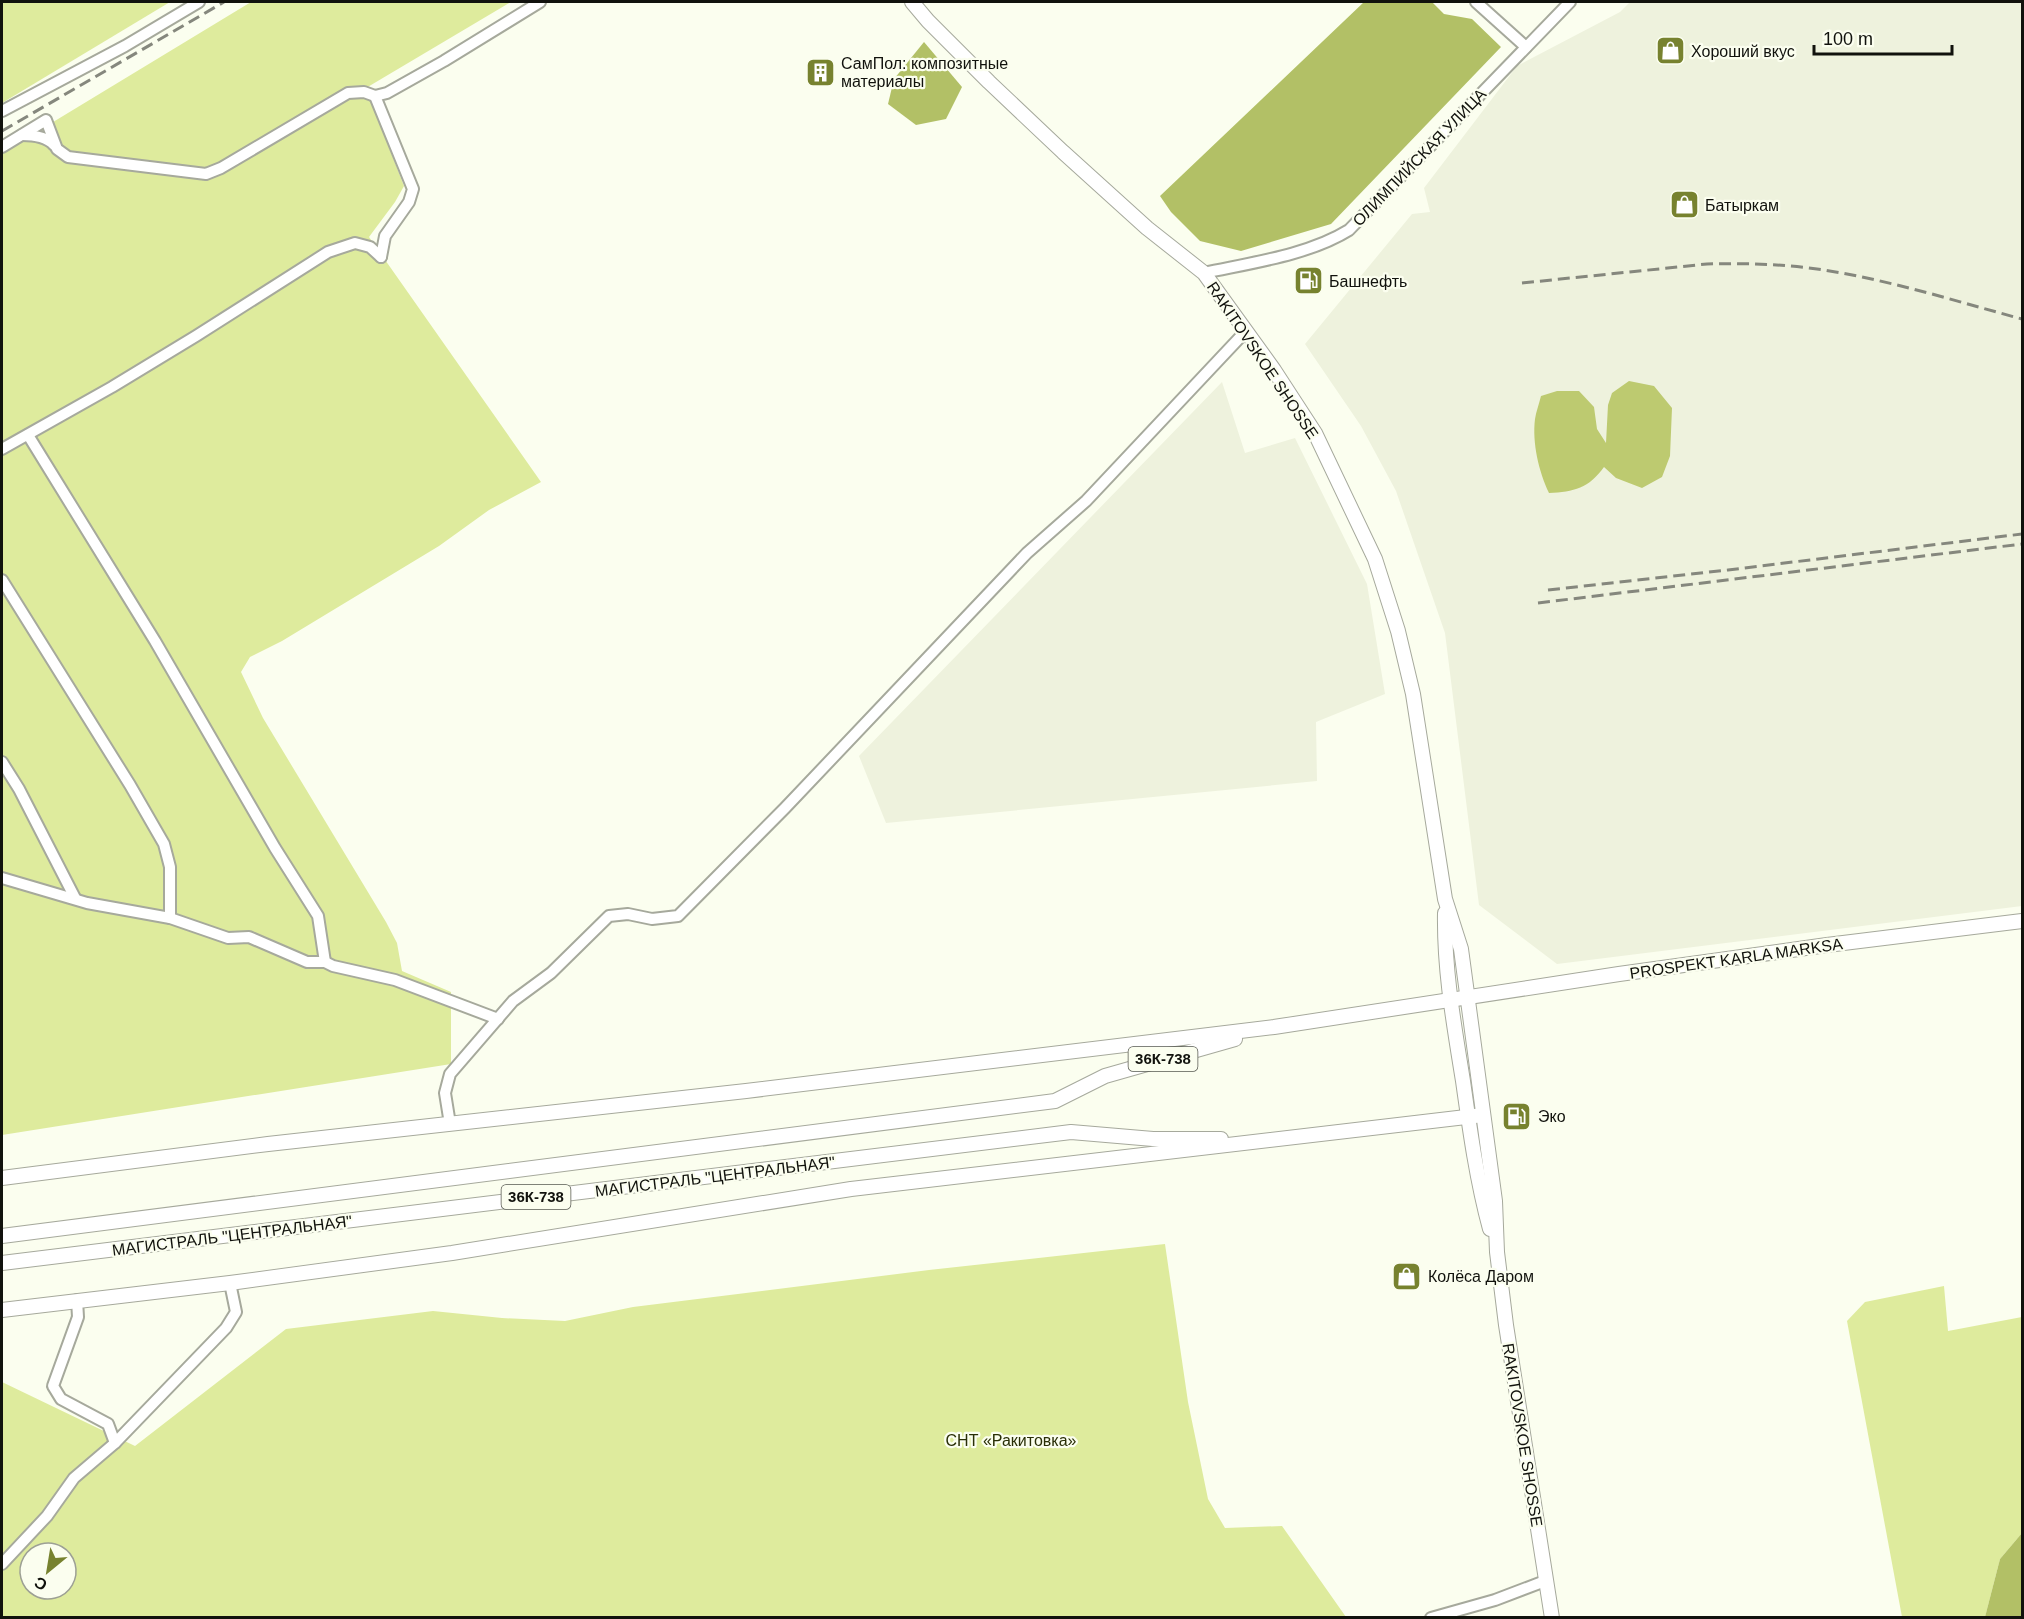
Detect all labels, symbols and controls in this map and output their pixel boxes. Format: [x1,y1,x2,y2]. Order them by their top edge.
scale bar [1814,18,1952,56]
text: 100 m [1823,29,1873,49]
shop icon: Хороший вкус [1654,35,1686,67]
place label: Хороший вкус [1691,43,1795,60]
place label: СамПол: композитные материалы [841,55,1008,90]
building icon: СамПол: композитные материалы [804,56,836,88]
street label: ОЛИМПИЙСКАЯ УЛИЦА [1349,84,1490,229]
shop icon: Батыркам [1668,189,1700,221]
place label: Батыркам [1705,197,1779,214]
fuel station icon: Башнефть [1292,265,1324,297]
place label: Башнефть [1329,273,1407,290]
street label: RAKITOVSKOE SHOSSE [1204,279,1322,442]
street label: PROSPEKT KARLA MARKSA [1628,935,1844,982]
road number: 36К-738 [1128,1047,1198,1071]
fuel station icon: Эко [1501,1100,1533,1132]
place label: Эко [1538,1108,1566,1125]
street label: МАГИСТРАЛЬ "ЦЕНТРАЛЬНАЯ" [594,1153,836,1200]
road number: 36К-738 [502,1185,570,1209]
street label: МАГИСТРАЛЬ "ЦЕНТРАЛЬНАЯ" [111,1212,353,1259]
shop icon: Колёса Даром [1391,1260,1423,1292]
place label: Колёса Даром [1428,1268,1534,1285]
street label: RAKITOVSKOE SHOSSE [1500,1342,1545,1528]
park label: СНТ «Ракитовка» [946,1432,1077,1449]
north arrow [18,1541,78,1601]
text: С [31,1573,50,1594]

